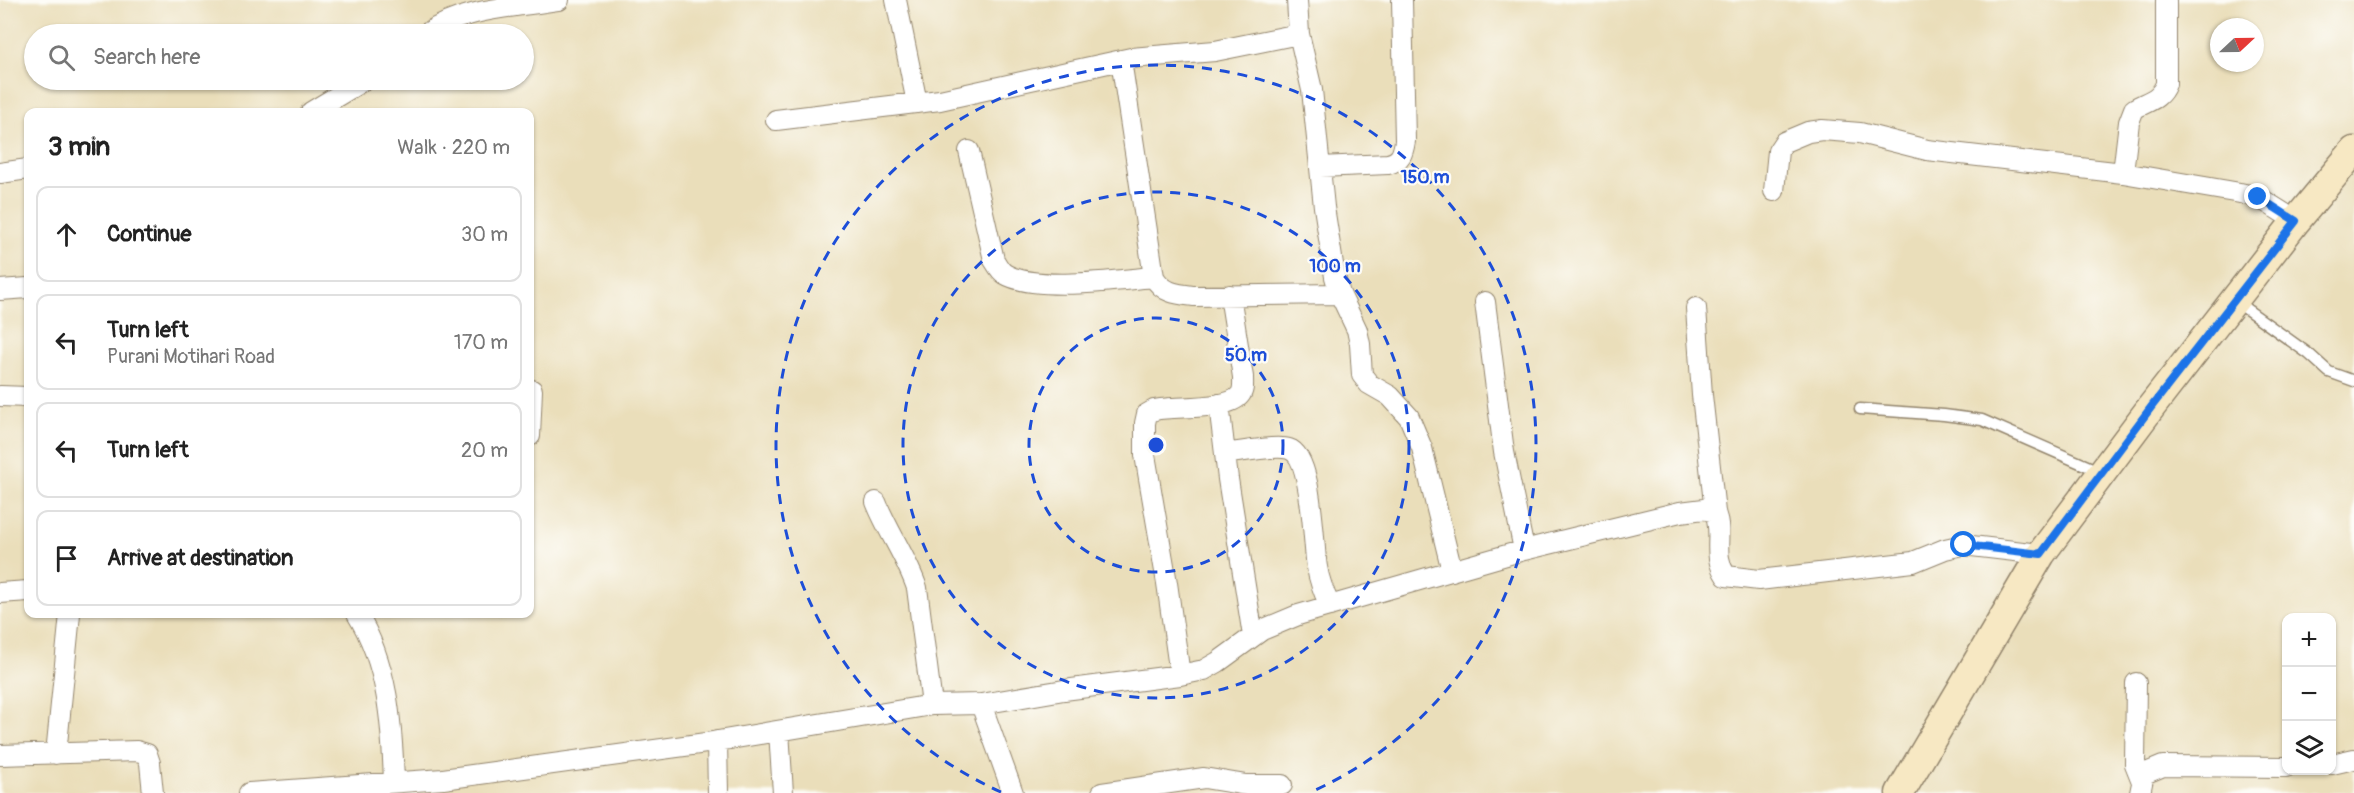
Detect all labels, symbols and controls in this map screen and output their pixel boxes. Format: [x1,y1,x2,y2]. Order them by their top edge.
north arrow [2210,18,2264,72]
search box [24,24,534,90]
icon: search [45,41,78,74]
text: Search here [93,43,200,71]
text: 3 min [48,131,110,163]
text: Walk · 220 m [397,135,510,160]
text: 150 m [1401,166,1450,189]
route end [2244,183,2270,209]
icon: ahead [50,218,83,251]
text: Continue [107,220,191,248]
text: 30 m [461,222,508,247]
text: 100 m [1309,255,1361,278]
text: Turn left [107,316,189,344]
icon: left [50,326,83,359]
text: 170 m [454,330,508,355]
text: Purani Motihari Road [107,344,275,369]
text: 50 m [1225,344,1267,367]
icon: left [50,434,83,467]
centre of rings [1146,435,1166,455]
text: Turn left [107,436,189,464]
text: 20 m [461,438,508,463]
route start [1950,531,1976,557]
icon: arrive [50,542,83,575]
text: Arrive at destination [107,544,293,572]
map controls [2282,613,2336,775]
button: + [2282,613,2336,667]
button: − [2282,667,2336,721]
button: layers [2282,721,2336,775]

